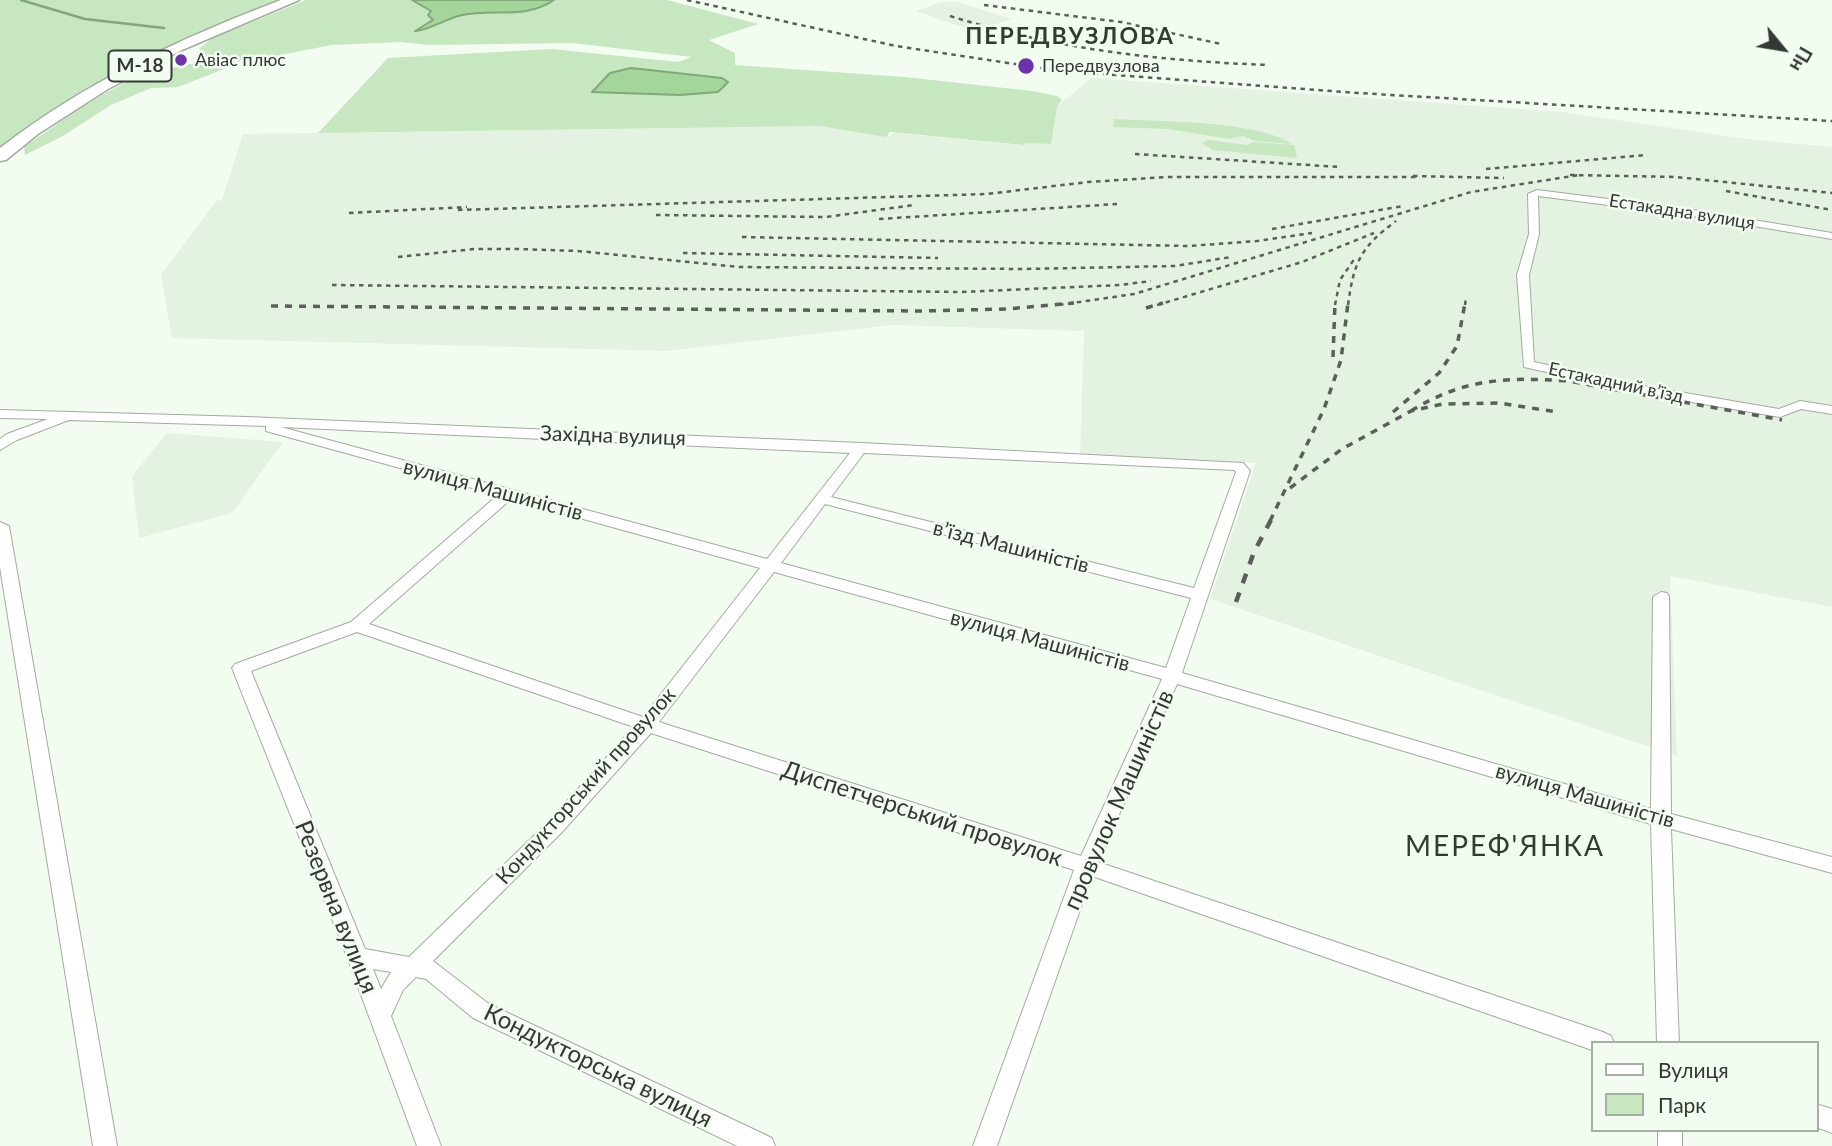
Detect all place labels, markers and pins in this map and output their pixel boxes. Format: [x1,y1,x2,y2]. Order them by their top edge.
place label: Авіас плюс [195,49,286,71]
marker: Авіас плюс [173,52,189,68]
place label: Передвузлова [1042,55,1160,77]
marker: Передвузлова [1016,56,1036,76]

